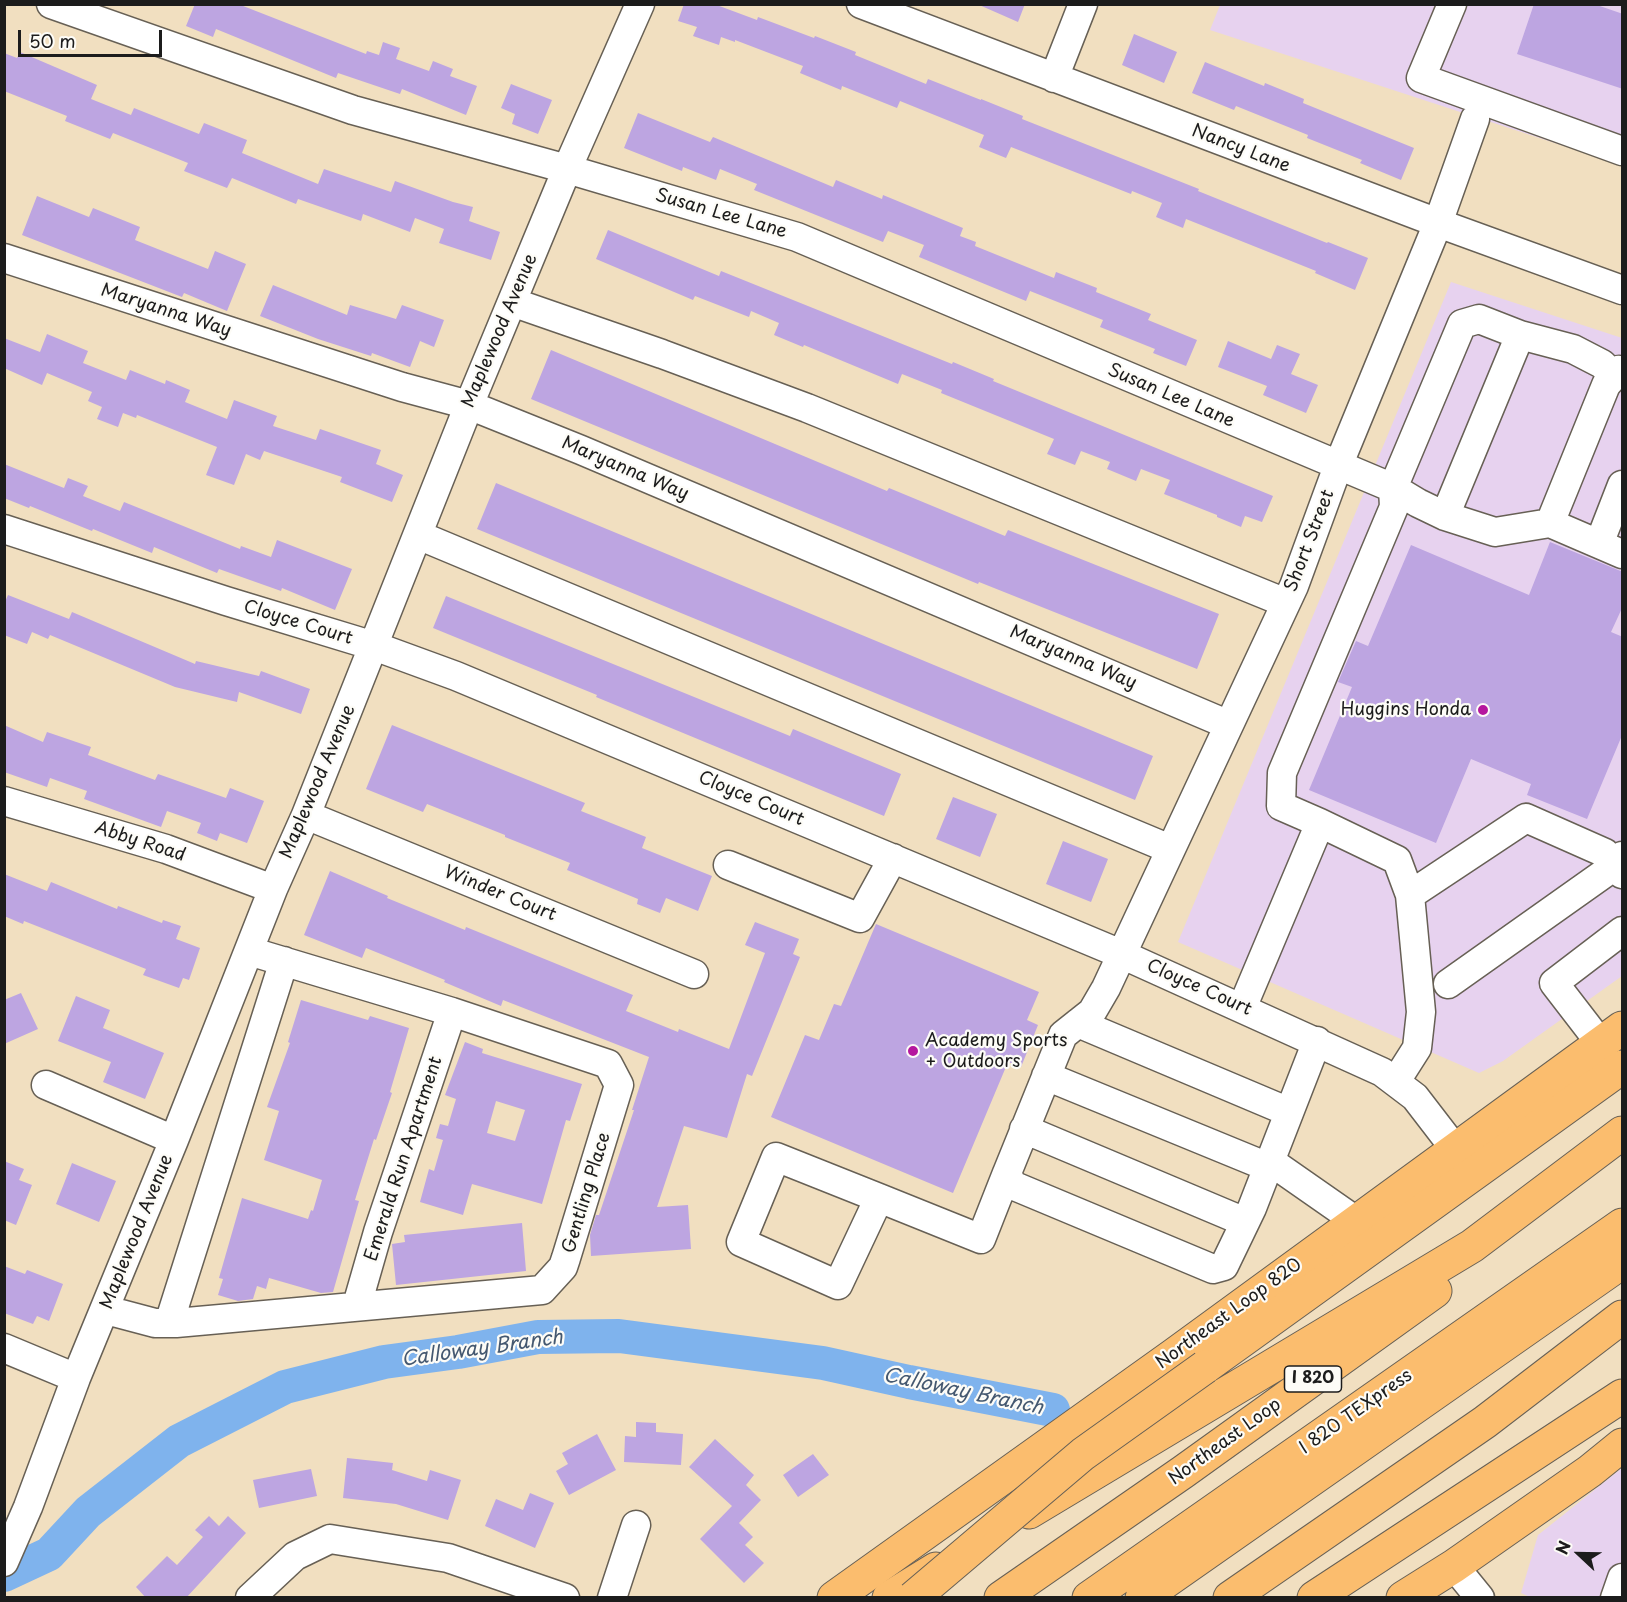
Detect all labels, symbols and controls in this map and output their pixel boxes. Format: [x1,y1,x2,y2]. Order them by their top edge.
scale bar [21,18,165,56]
text: 50 m [29,27,76,54]
street label: Nancy Lane [1189,120,1293,178]
street label: Susan Lee Lane [653,185,789,243]
street label: Maplewood Avenue [458,251,542,411]
street label: Maryanna Way [98,280,234,342]
street label: Susan Lee Lane [1104,359,1238,433]
street label: Maryanna Way [558,433,692,505]
street label: Short Street [1281,487,1339,595]
street label: Cloyce Court [241,596,355,650]
street label: Maryanna Way [1006,622,1140,694]
place label: Huggins Honda [1341,699,1471,721]
street label: Maplewood Avenue [276,702,360,862]
marker: Huggins Honda [1476,703,1490,717]
street label: Cloyce Court [695,767,807,831]
street label: Abby Road [92,817,188,867]
street label: Winder Court [441,862,559,926]
street label: Cloyce Court [1143,955,1255,1021]
place label: Academy Sports + Outdoors [925,1030,1067,1072]
marker: Academy Sports + Outdoors [906,1044,920,1058]
street label: Emerald Run Apartment [361,1054,447,1264]
street label: Gentling Place [558,1130,616,1256]
street label: Maplewood Avenue [96,1152,178,1312]
street label: Northeast Loop 820 [1152,1254,1306,1374]
water label: Calloway Branch [400,1326,564,1372]
water label: Calloway Branch [881,1363,1045,1421]
street label: I 820 TEXpress [1295,1365,1417,1459]
road number: I 820 [1284,1366,1342,1392]
street label: Northeast Loop [1165,1394,1285,1490]
north arrow [1549,1524,1609,1584]
text: N [1549,1537,1576,1558]

